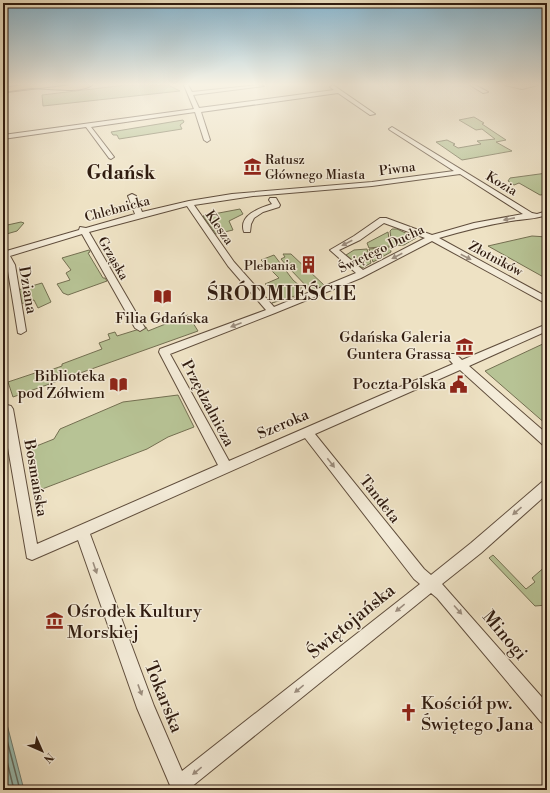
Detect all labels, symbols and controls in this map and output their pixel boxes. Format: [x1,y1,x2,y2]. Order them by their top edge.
place label: Ratusz Głównego Miasta [265,152,365,183]
museum icon: Ratusz Głównego Miasta [242,156,262,176]
street label: Piwna [378,159,417,179]
district label: Gdańsk [87,161,156,185]
street label: Kozia [483,168,520,200]
street label: Chlebnicka [83,192,152,225]
street label: Klesza [202,207,237,248]
one-way arrow [503,216,515,222]
street label: Świętego Ducha [336,220,427,277]
street label: Grząska [94,234,132,283]
street label: Złotników [466,238,526,280]
one-way arrow [341,240,353,246]
one-way arrow [391,253,403,259]
one-way arrow [460,253,472,260]
building icon: Plebania [299,255,319,275]
place label: Plebania [244,258,296,274]
street label: Dziana [14,265,41,316]
district label: ŚRÓDMIEŚCIE [207,280,357,306]
library icon: Filia Gdańska [152,287,172,307]
place label: Filia Gdańska [115,309,209,328]
one-way arrow [229,323,241,329]
place label: Gdańska Galeria Guntera Grassa [339,328,451,364]
museum icon: Gdańska Galeria Guntera Grassa [454,336,474,356]
street label: Przędzalnicza [177,357,239,450]
place label: Biblioteka pod Żółwiem [18,367,105,403]
public building icon: Poczta Polska [449,374,469,394]
library icon: Biblioteka pod Żółwiem [108,375,128,395]
place label: Poczta Polska [353,375,446,394]
street label: Szeroka [255,405,312,444]
street label: Bosmańska [19,437,52,518]
one-way arrow [327,458,335,469]
street label: Tandeta [355,472,404,527]
one-way arrow [512,507,522,516]
one-way arrow [92,563,98,575]
street label: Świętojańska [303,578,401,664]
place label: Ośrodek Kultury Morskiej [67,600,202,644]
one-way arrow [395,603,405,612]
one-way arrow [453,606,462,615]
street label: Minogi [477,606,532,665]
museum icon: Ośrodek Kultury Morskiej [44,611,64,631]
street label: Tokarska [139,658,189,737]
one-way arrow [137,685,143,697]
one-way arrow [293,685,304,693]
place label: Kościół pw. Świętego Jana [421,692,534,736]
church icon: Kościół pw. Świętego Jana [398,703,418,723]
north arrow [22,731,62,771]
text: N [40,749,56,766]
one-way arrow [192,766,203,775]

